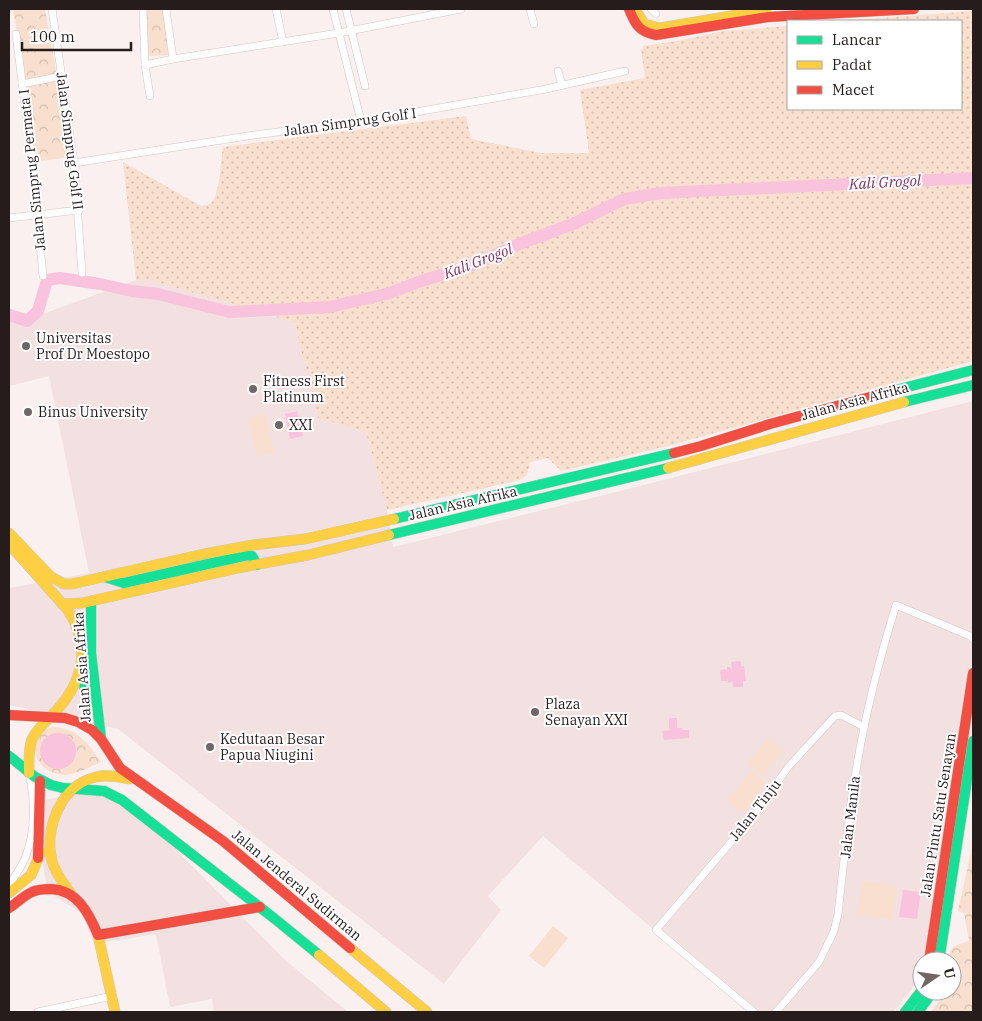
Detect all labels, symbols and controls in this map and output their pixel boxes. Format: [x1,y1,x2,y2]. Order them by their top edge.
scale bar [22,20,131,52]
legend [787,20,962,110]
text: 100 m [30,27,75,46]
text: Lancar [832,30,882,49]
text: Padat [832,55,872,74]
street label: Jalan Simprug Golf II [53,71,87,211]
text: Macet [832,80,874,99]
street label: Jalan Simprug Permata I [15,88,49,252]
street label: Jalan Simprug Golf I [283,104,418,140]
water label: Kali Grogol [848,171,922,193]
water label: Kali Grogol [440,239,516,283]
place label: Universitas Prof Dr Moestopo [36,329,150,363]
marker: Universitas Prof Dr Moestopo [20,340,32,352]
place label: Fitness First Platinum [263,372,345,406]
street label: Jalan Asia Afrika [799,378,911,424]
marker: Fitness First Platinum [247,383,259,395]
place label: Binus University [38,403,148,421]
marker: Binus University [22,406,34,418]
place label: XXI [289,416,313,434]
marker: XXI [273,419,285,431]
street label: Jalan Asia Afrika [407,482,519,524]
street label: Jalan Asia Afrika [69,611,95,723]
place label: Plaza Senayan XXI [545,695,628,729]
marker: Plaza Senayan XXI [529,706,541,718]
place label: Kedutaan Besar Papua Niugini [220,730,325,764]
street label: Jalan Pintu Satu Senayan [916,732,960,898]
marker: Kedutaan Besar Papua Niugini [204,741,216,753]
street label: Jalan Manila [836,774,864,859]
street label: Jalan Tinju [725,775,785,844]
street label: Jalan Jenderal Sudirman [228,825,366,945]
north arrow [912,951,962,1001]
text: U [940,966,960,981]

